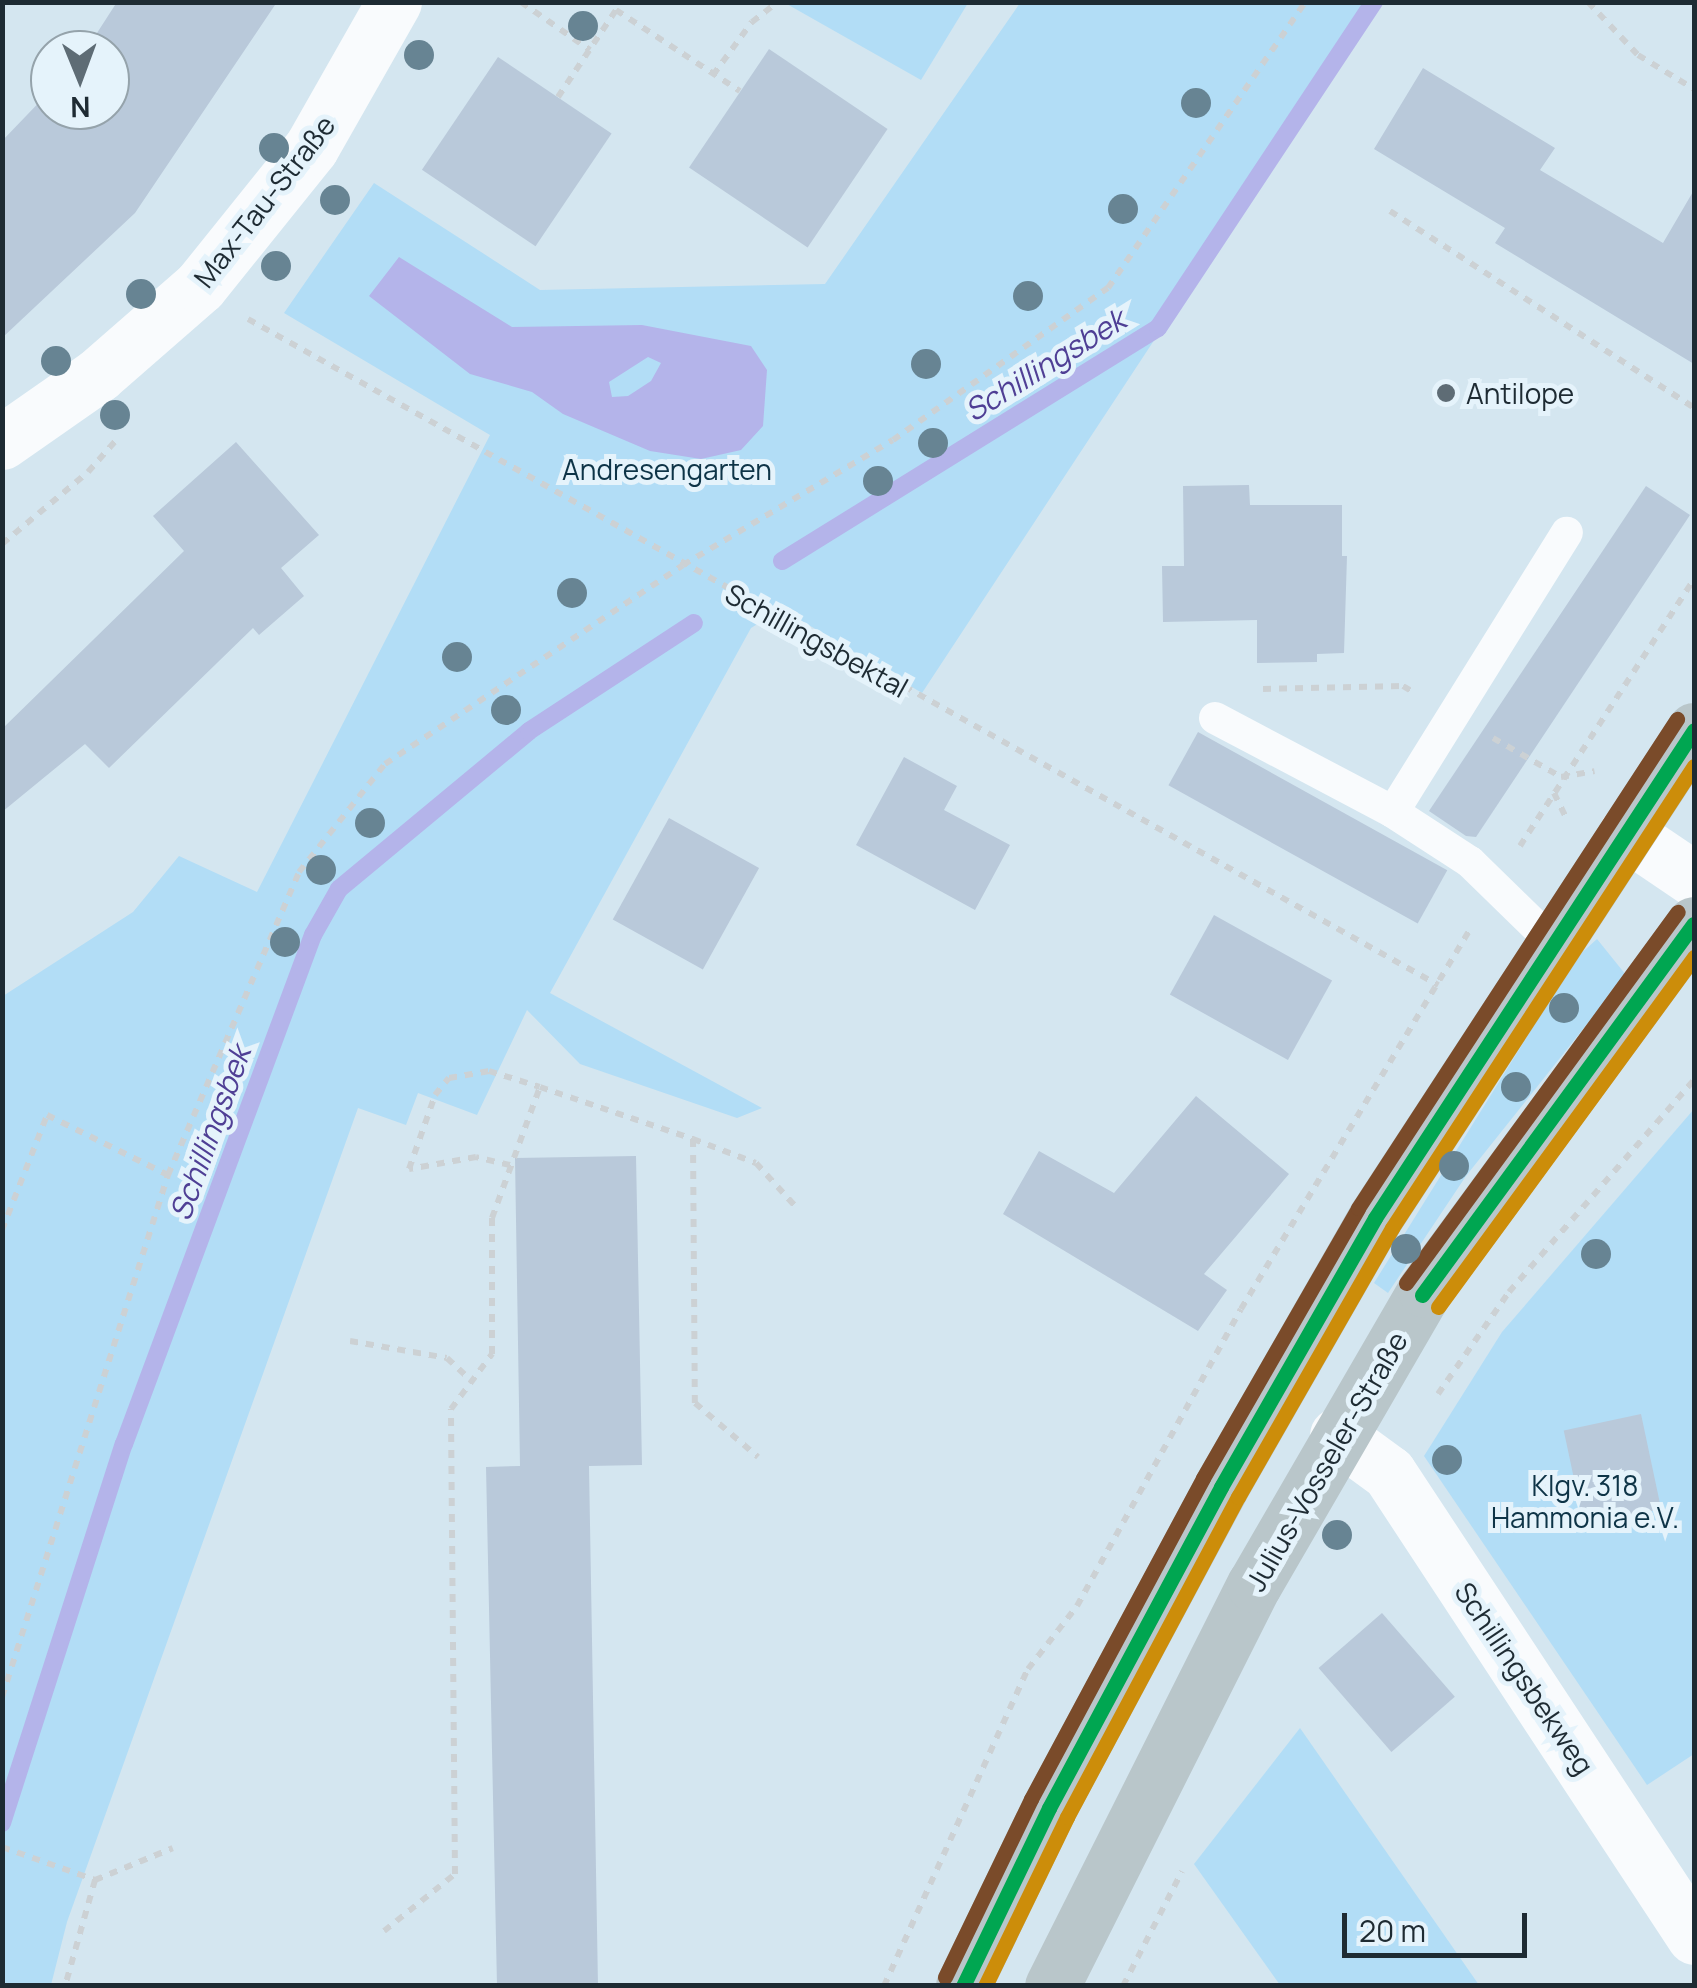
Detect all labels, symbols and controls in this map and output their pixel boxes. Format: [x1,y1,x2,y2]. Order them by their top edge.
north arrow [30,30,130,130]
text: N [70,89,91,127]
street label: Max-Tau-Straße [187,108,341,294]
water label: Schillingsbek [958,301,1132,429]
place label: Antilope [1466,376,1574,410]
marker: Antilope [1435,382,1457,404]
park label: Andresengarten [562,452,772,486]
street label: Schillingsbektal [720,576,914,704]
water label: Schillingsbek [162,1041,258,1225]
street label: Julius-Vosseler-Straße [1238,1326,1414,1596]
park label: Klgv. 318 Hammonia e.V. [1491,1468,1679,1534]
street label: Schillingsbekweg [1448,1576,1602,1780]
scale bar [1347,1893,1532,1955]
text: 20 m [1359,1910,1426,1951]

